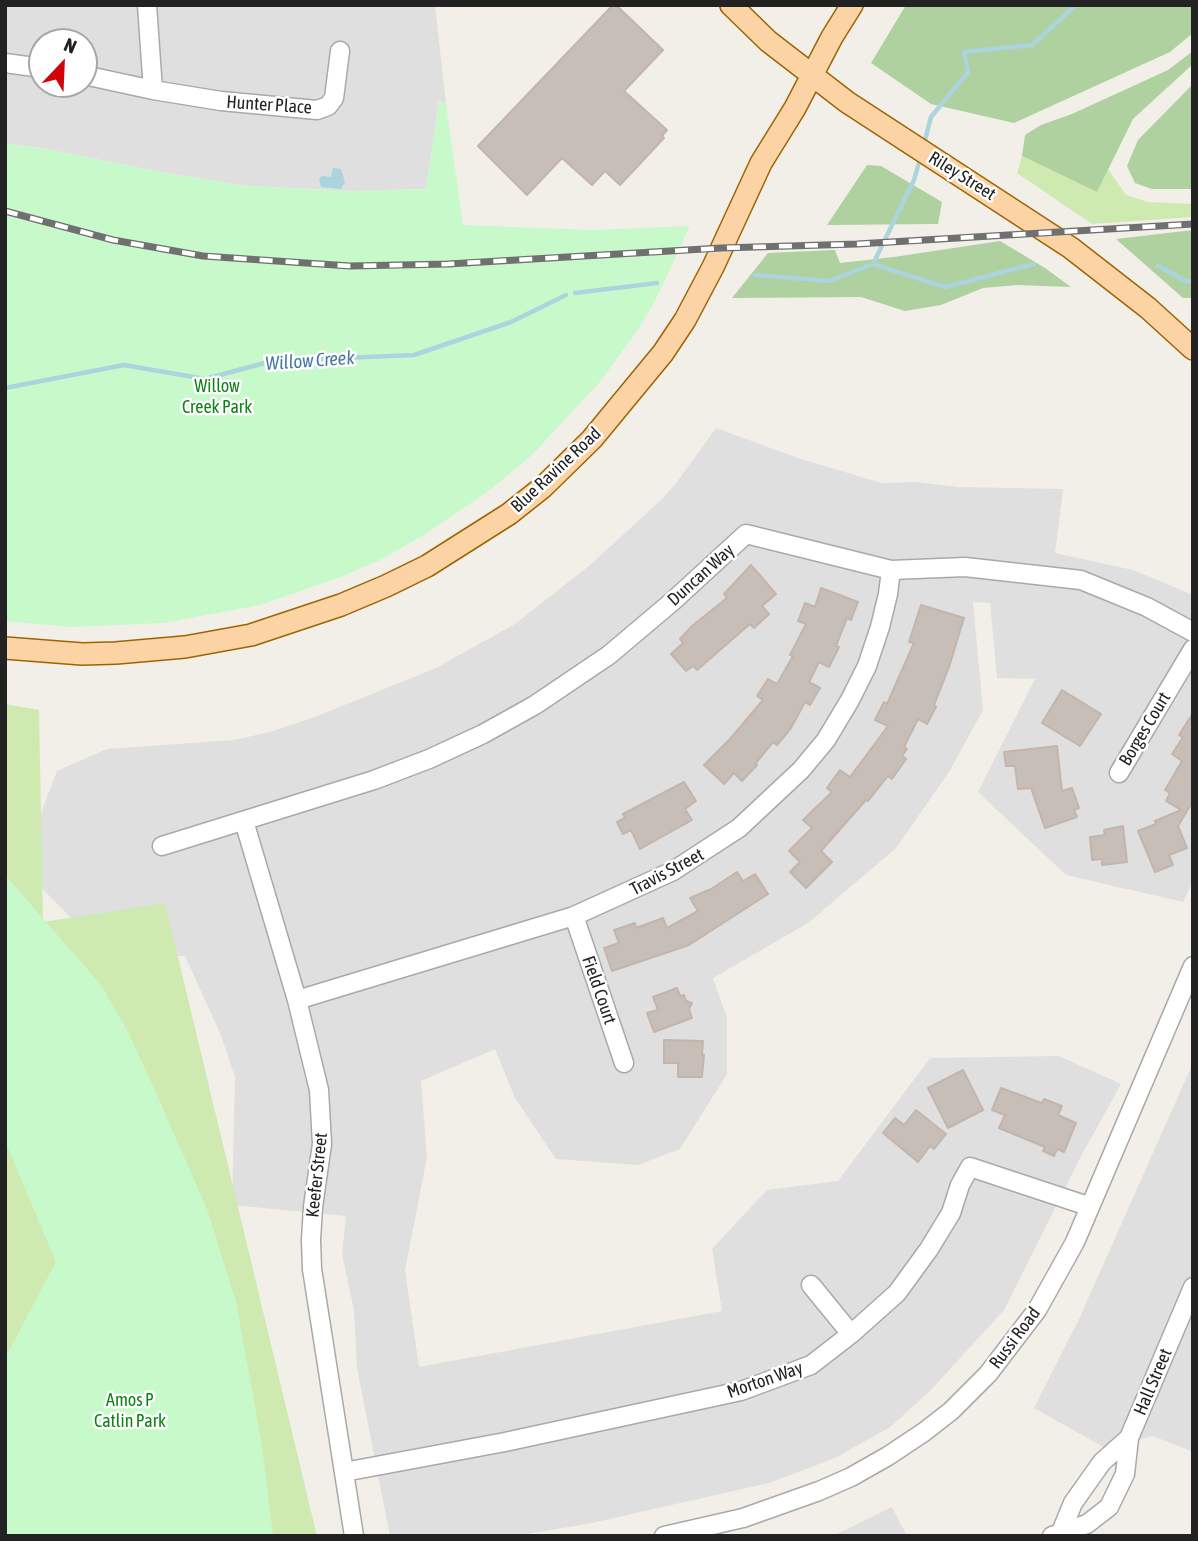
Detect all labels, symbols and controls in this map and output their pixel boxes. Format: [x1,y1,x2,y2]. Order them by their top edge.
north arrow [28,28,98,98]
text: N [61,33,80,58]
street label: Hunter Place [226,91,312,119]
street label: Riley Street [924,147,1000,205]
water label: Willow Creek [265,347,355,375]
park label: Willow Creek Park [182,375,252,418]
street label: Blue Ravine Road [506,423,606,517]
street label: Duncan Way [663,540,739,610]
street label: Borges Court [1115,688,1175,770]
street label: Travis Street [627,844,707,900]
street label: Field Court [577,953,621,1027]
street label: Keefer Street [302,1132,332,1218]
street label: Russi Road [985,1303,1045,1373]
street label: Hall Street [1129,1345,1177,1419]
street label: Morton Way [724,1357,806,1403]
park label: Amos P Catlin Park [94,1389,166,1432]

